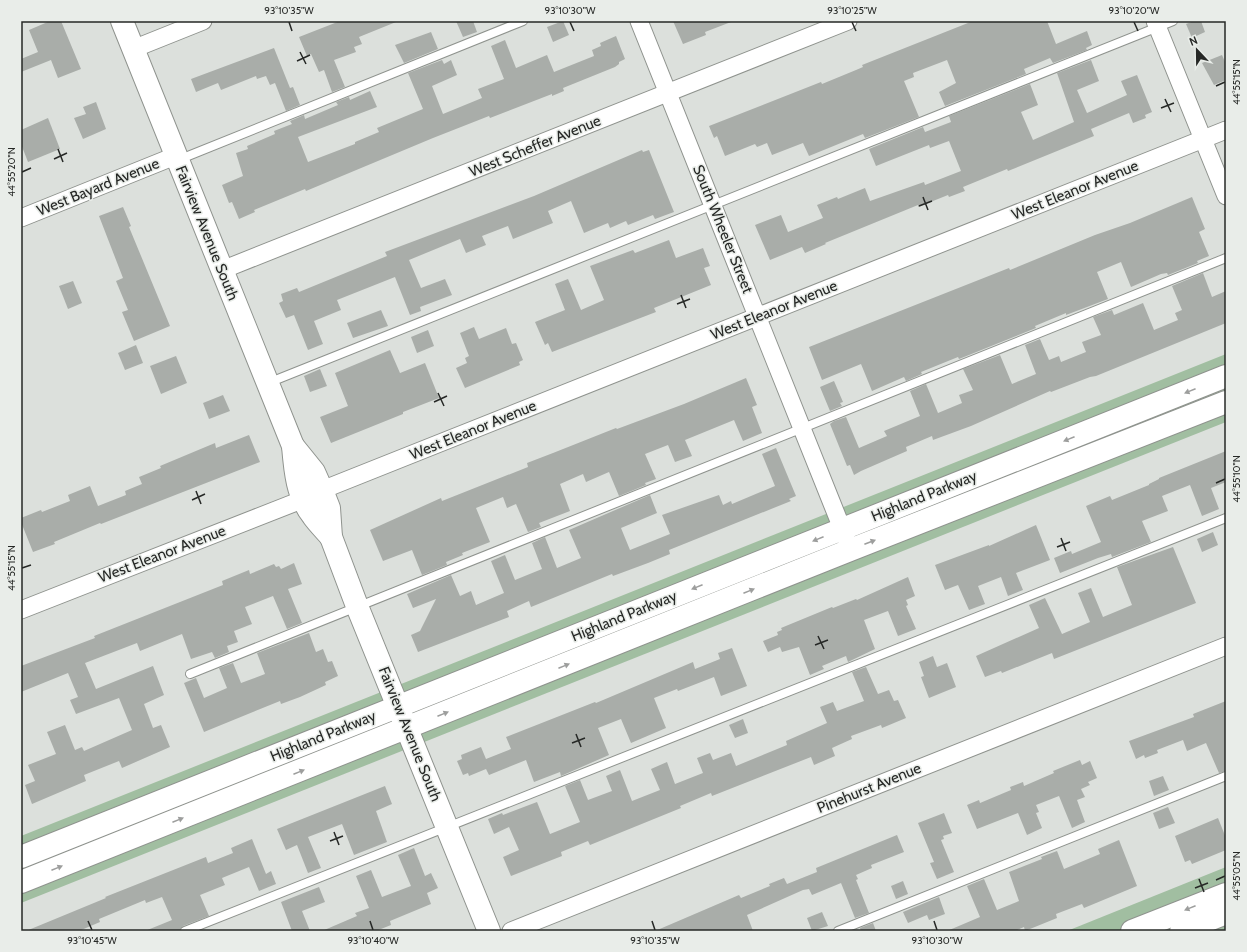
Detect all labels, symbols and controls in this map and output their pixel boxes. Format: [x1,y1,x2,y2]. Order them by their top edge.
text: 93°10'35"W [264,4,314,17]
text: 93°10'30"W [544,4,596,17]
text: 93°10'25"W [827,4,877,17]
text: 93°10'20"W [1109,4,1160,17]
north arrow [1177,30,1217,70]
text: N [1187,33,1199,49]
text: 44°55'15"N [1230,59,1243,105]
street label: West Scheffer Avenue [467,111,604,181]
text: 44°55'20"N [5,147,18,197]
street label: West Bayard Avenue [34,154,162,220]
street label: West Eleanor Avenue [1009,156,1141,224]
street label: South Wheeler Street [689,162,757,296]
street label: Fairview Avenue South [172,163,242,303]
street label: West Eleanor Avenue [708,276,840,344]
one-way arrow [1183,388,1195,394]
street label: West Eleanor Avenue [407,396,539,464]
one-way arrow [1063,436,1075,442]
text: 44°55'10"N [1230,455,1243,503]
street label: Highland Parkway [869,466,980,525]
street label: West Eleanor Avenue [96,521,228,587]
one-way arrow [812,536,824,542]
one-way arrow [865,539,877,545]
text: 44°55'15"N [5,545,18,591]
one-way arrow [691,584,703,590]
street label: Highland Parkway [569,586,680,645]
one-way arrow [744,587,756,593]
one-way arrow [558,662,570,668]
street label: Fairview Avenue South [375,664,445,804]
street label: Highland Parkway [268,706,379,765]
one-way arrow [438,711,450,717]
street label: Pinehurst Avenue [814,759,924,817]
one-way arrow [293,768,305,774]
one-way arrow [173,816,185,822]
text: 44°55'05"N [1230,851,1243,901]
one-way arrow [52,864,64,870]
one-way arrow [1184,905,1195,911]
text: 93°10'45"W [67,934,117,947]
text: 93°10'40"W [347,934,399,947]
text: 93°10'35"W [630,934,680,947]
text: 93°10'30"W [911,934,963,947]

